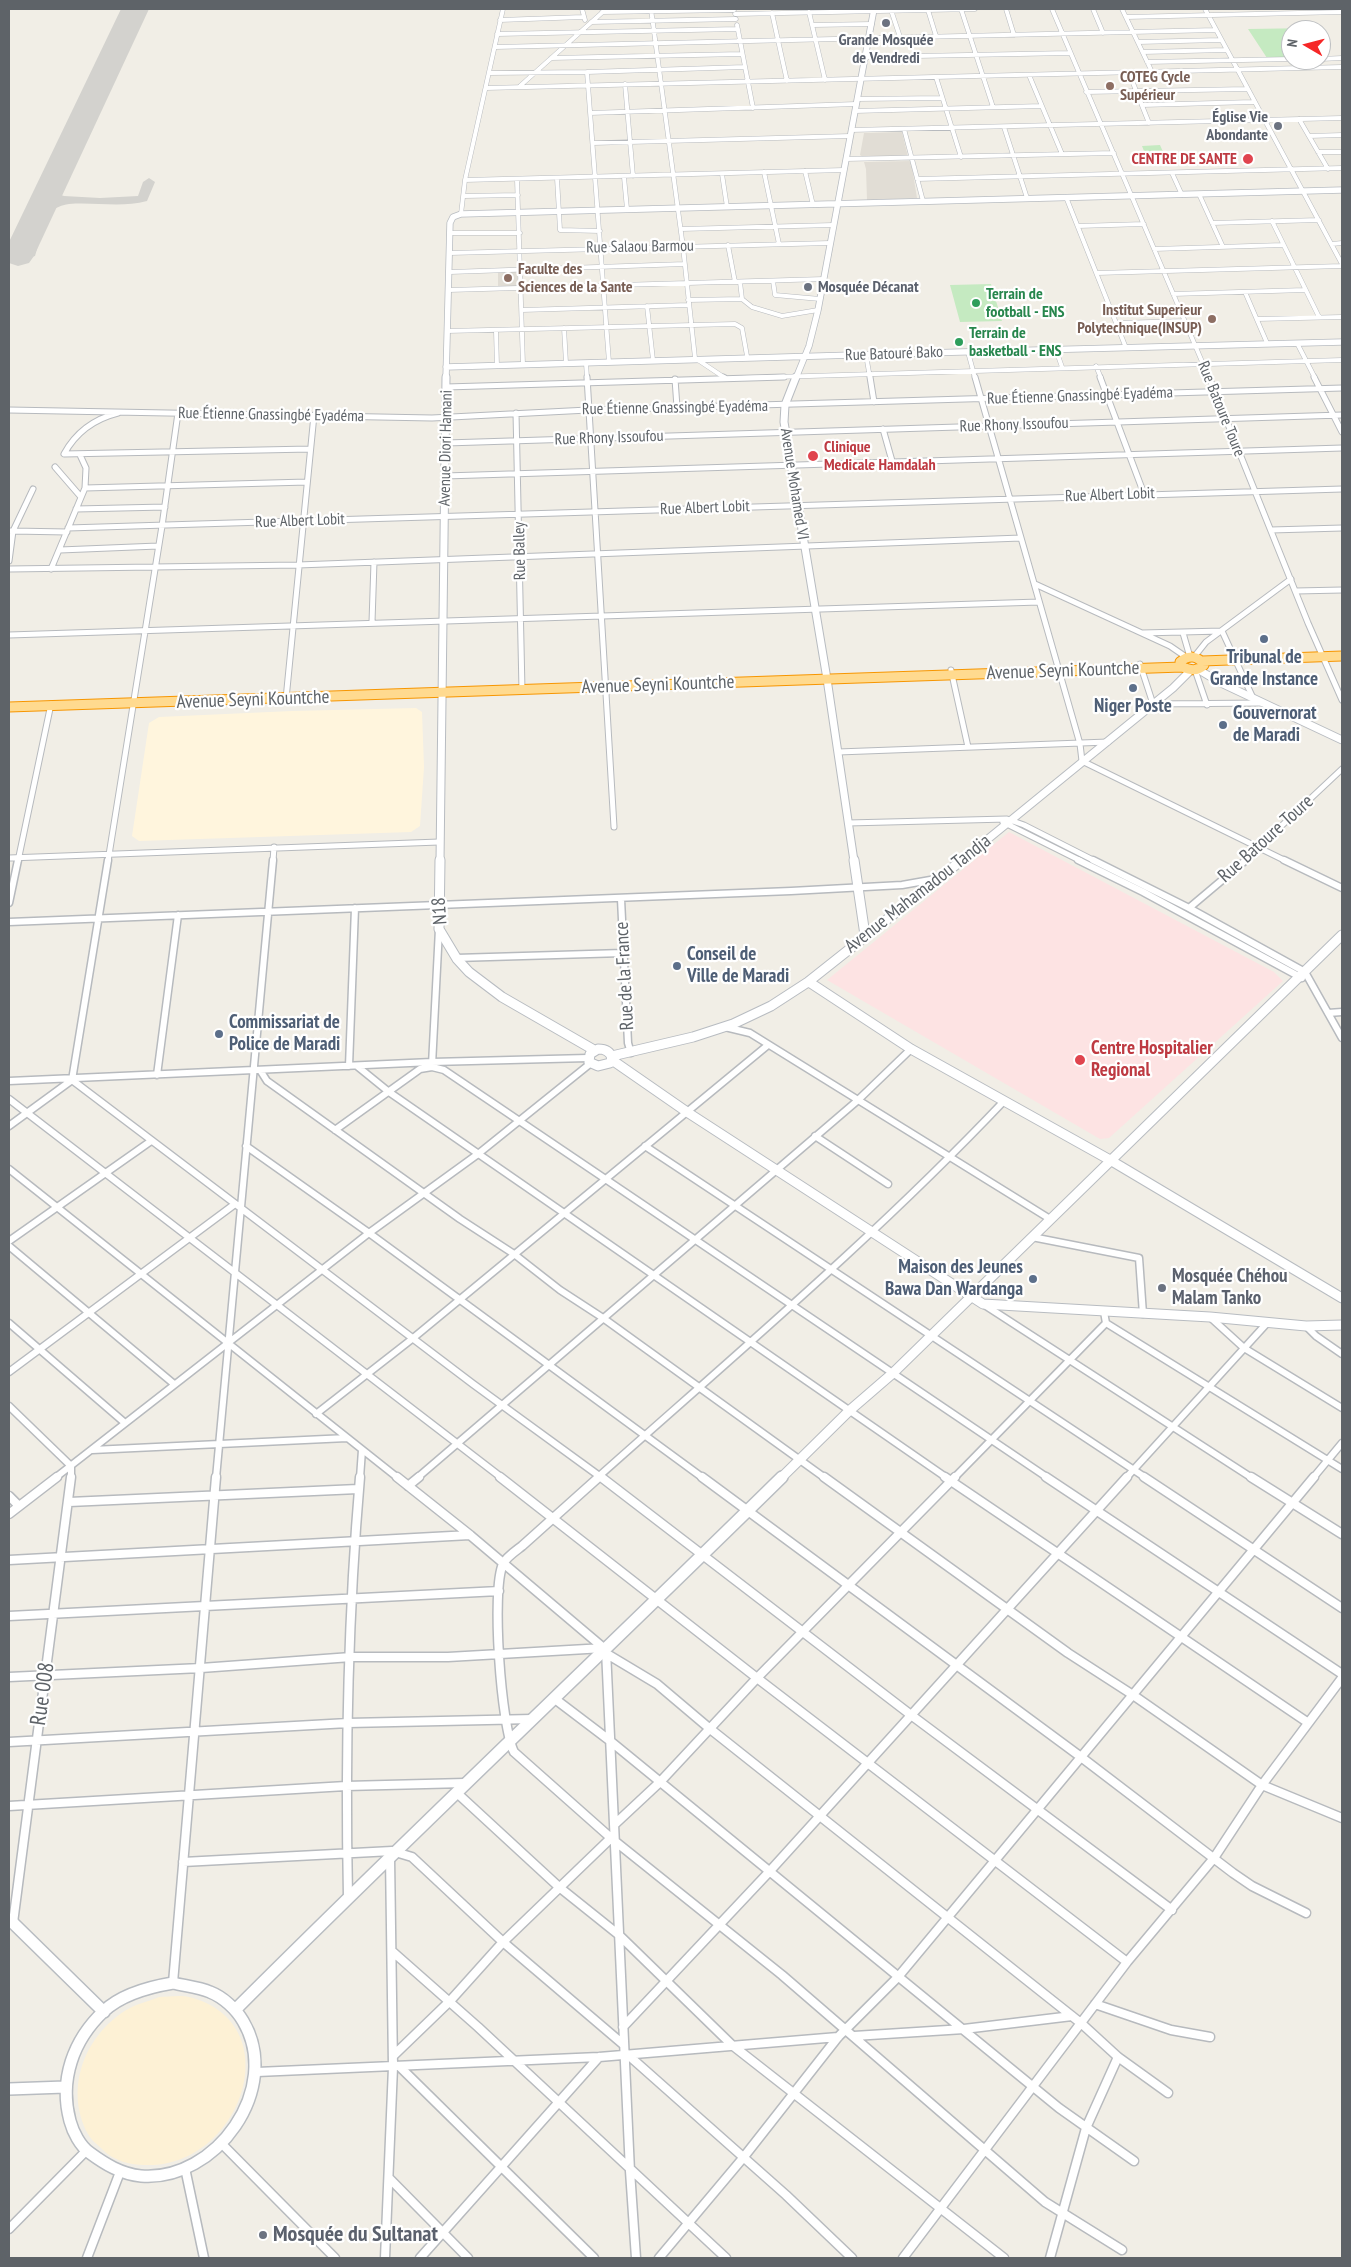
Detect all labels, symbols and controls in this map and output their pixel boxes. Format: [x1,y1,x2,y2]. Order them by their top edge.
marker: Grande Mosquée de Vendredi [880,17,892,29]
north arrow [1281,20,1331,70]
place label: Grande Mosquée de Vendredi [838,30,934,68]
text: N [1283,38,1302,48]
place label: COTEG Cycle Supérieur [1120,67,1190,105]
marker: COTEG Cycle Supérieur [1104,80,1116,92]
place label: Église Vie Abondante [1206,107,1268,145]
marker: Église Vie Abondante [1272,120,1284,132]
place label: CENTRE DE SANTE [1132,149,1237,169]
marker: CENTRE DE SANTE [1241,152,1255,166]
street label: Rue Salaou Barmou [586,236,694,258]
place label: Faculte des Sciences de la Sante [518,259,633,297]
marker: Faculte des Sciences de la Sante [502,272,514,284]
place label: Mosquée Décanat [818,277,919,297]
marker: Mosquée Décanat [802,281,814,293]
place label: Terrain de football - ENS [986,284,1065,322]
marker: Terrain de football - ENS [970,297,982,309]
place label: Institut Superieur Polytechnique(INSUP) [1077,300,1202,338]
marker: Institut Superieur Polytechnique(INSUP) [1206,313,1218,325]
place label: Terrain de basketball - ENS [969,323,1062,361]
marker: Terrain de basketball - ENS [953,336,965,348]
street label: Rue Batouré Bako [845,343,943,365]
street label: Rue Batoure Toure [1193,358,1249,460]
street label: Rue Étienne Gnassingbé Eyadéma [987,383,1173,409]
street label: Avenue Diori Hamani [435,390,457,506]
street label: Rue Étienne Gnassingbé Eyadéma [582,397,768,419]
street label: Rue Étienne Gnassingbé Eyadéma [178,404,364,426]
street label: Rue Rhony Issoufou [959,414,1069,436]
street label: Rue Rhony Issoufou [554,427,664,449]
street label: Avenue Mohamed VI [776,427,812,541]
place label: Clinique Medicale Hamdalah [824,437,936,475]
marker: Clinique Medicale Hamdalah [806,449,820,463]
street label: Rue Albert Lobit [1065,484,1155,506]
street label: Rue Albert Lobit [660,497,750,519]
street label: Rue Albert Lobit [255,510,345,532]
street label: Rue Balley [510,522,530,580]
marker: Tribunal de Grande Instance [1258,633,1270,645]
place label: Tribunal de Grande Instance [1210,647,1318,691]
street label: Avenue Seyni Kountche [986,657,1140,685]
street label: Avenue Seyni Kountche [581,671,735,699]
marker: Niger Poste [1127,682,1139,694]
street label: Avenue Seyni Kountche [176,686,330,714]
place label: Niger Poste [1094,696,1172,718]
place label: Gouvernorat de Maradi [1233,703,1317,747]
marker: Gouvernorat de Maradi [1217,719,1229,731]
street label: Rue Batoure Toure [1214,790,1318,888]
street label: Avenue Mahamadou Tandja [840,830,996,958]
street label: N18 [428,897,452,925]
street label: Rue de la France [611,921,639,1031]
place label: Conseil de Ville de Maradi [687,944,789,988]
marker: Conseil de Ville de Maradi [671,960,683,972]
place label: Commissariat de Police de Maradi [229,1012,340,1056]
marker: Commissariat de Police de Maradi [213,1028,225,1040]
place label: Centre Hospitalier Regional [1091,1038,1213,1082]
marker: Centre Hospitalier Regional [1073,1053,1087,1067]
place label: Maison des Jeunes Bawa Dan Wardanga [885,1257,1023,1301]
place label: Mosquée Chéhou Malam Tanko [1172,1266,1288,1310]
marker: Maison des Jeunes Bawa Dan Wardanga [1027,1273,1039,1285]
marker: Mosquée Chéhou Malam Tanko [1156,1282,1168,1294]
street label: Rue 008 [26,1661,60,1727]
place label: Mosquée du Sultanat [273,2222,438,2248]
marker: Mosquée du Sultanat [257,2229,269,2241]

